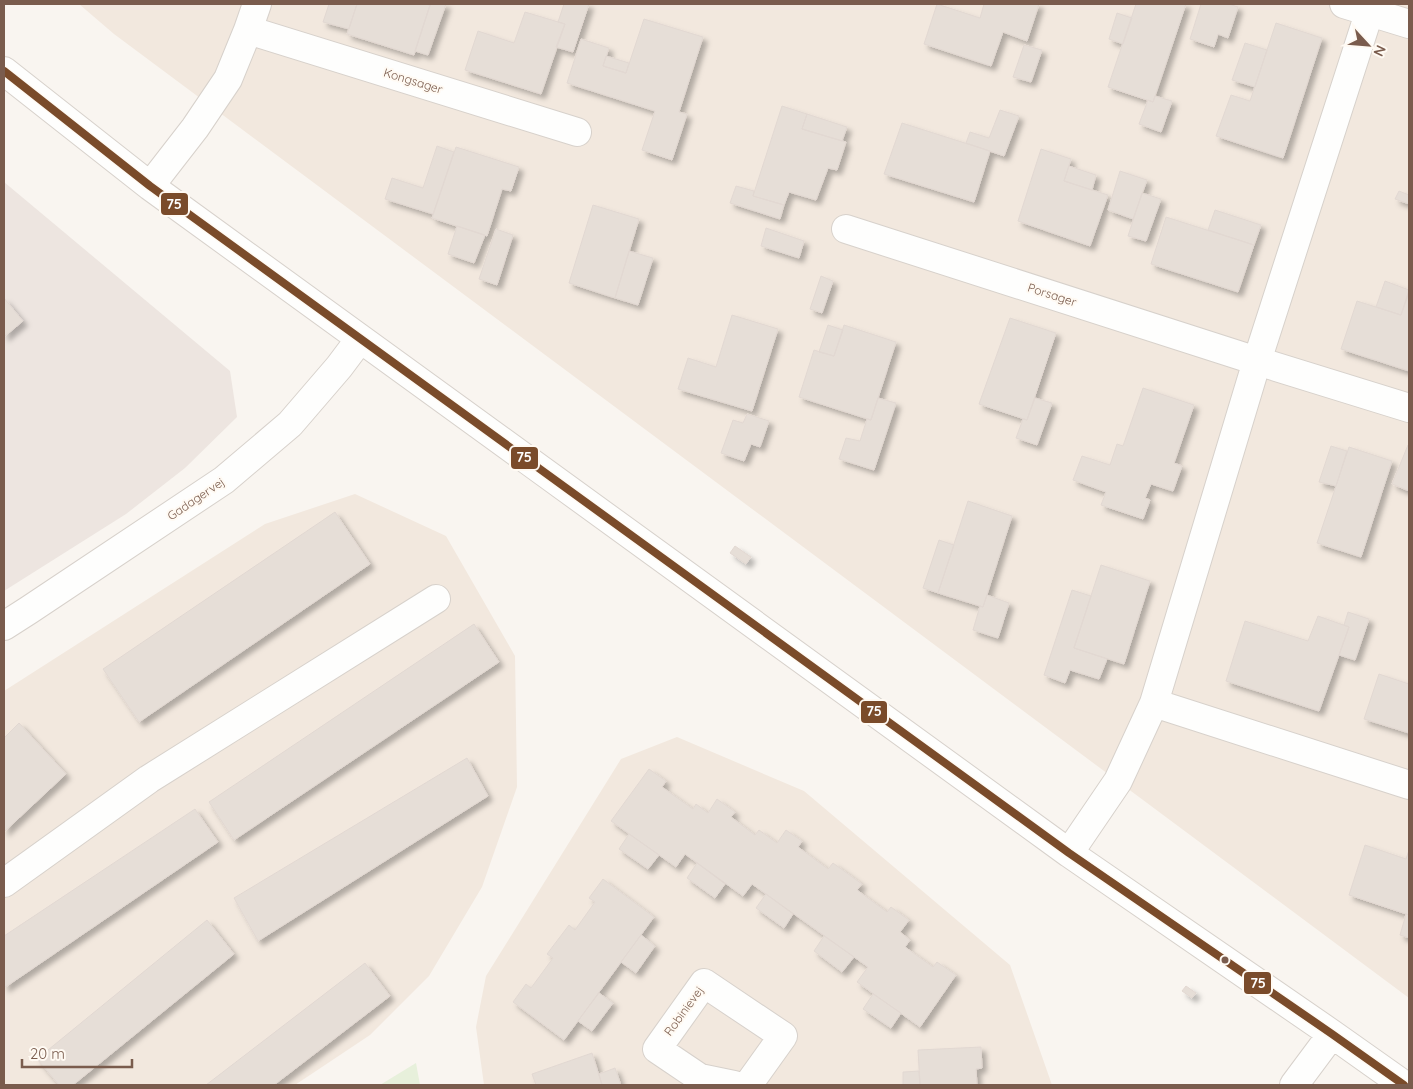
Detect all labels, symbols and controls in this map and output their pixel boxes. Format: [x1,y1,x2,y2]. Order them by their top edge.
north arrow [1343,20,1393,70]
text: N [1369,42,1390,59]
street label: Kongsager [382,64,445,97]
line badge: 75 [160,192,189,216]
text: 75 [166,195,182,213]
street label: Porsager [1026,280,1079,310]
line badge: 75 [510,446,539,470]
text: 75 [516,448,532,466]
street label: Gadagervej [164,474,227,523]
line badge: 75 [860,700,888,724]
text: 75 [866,702,882,720]
unlabelled marker [1220,955,1230,965]
line badge: 75 [1243,971,1272,995]
text: 75 [1250,974,1266,992]
street label: Robinievej [661,983,707,1038]
scale bar [22,1036,132,1068]
text: 20 m [30,1044,65,1063]

